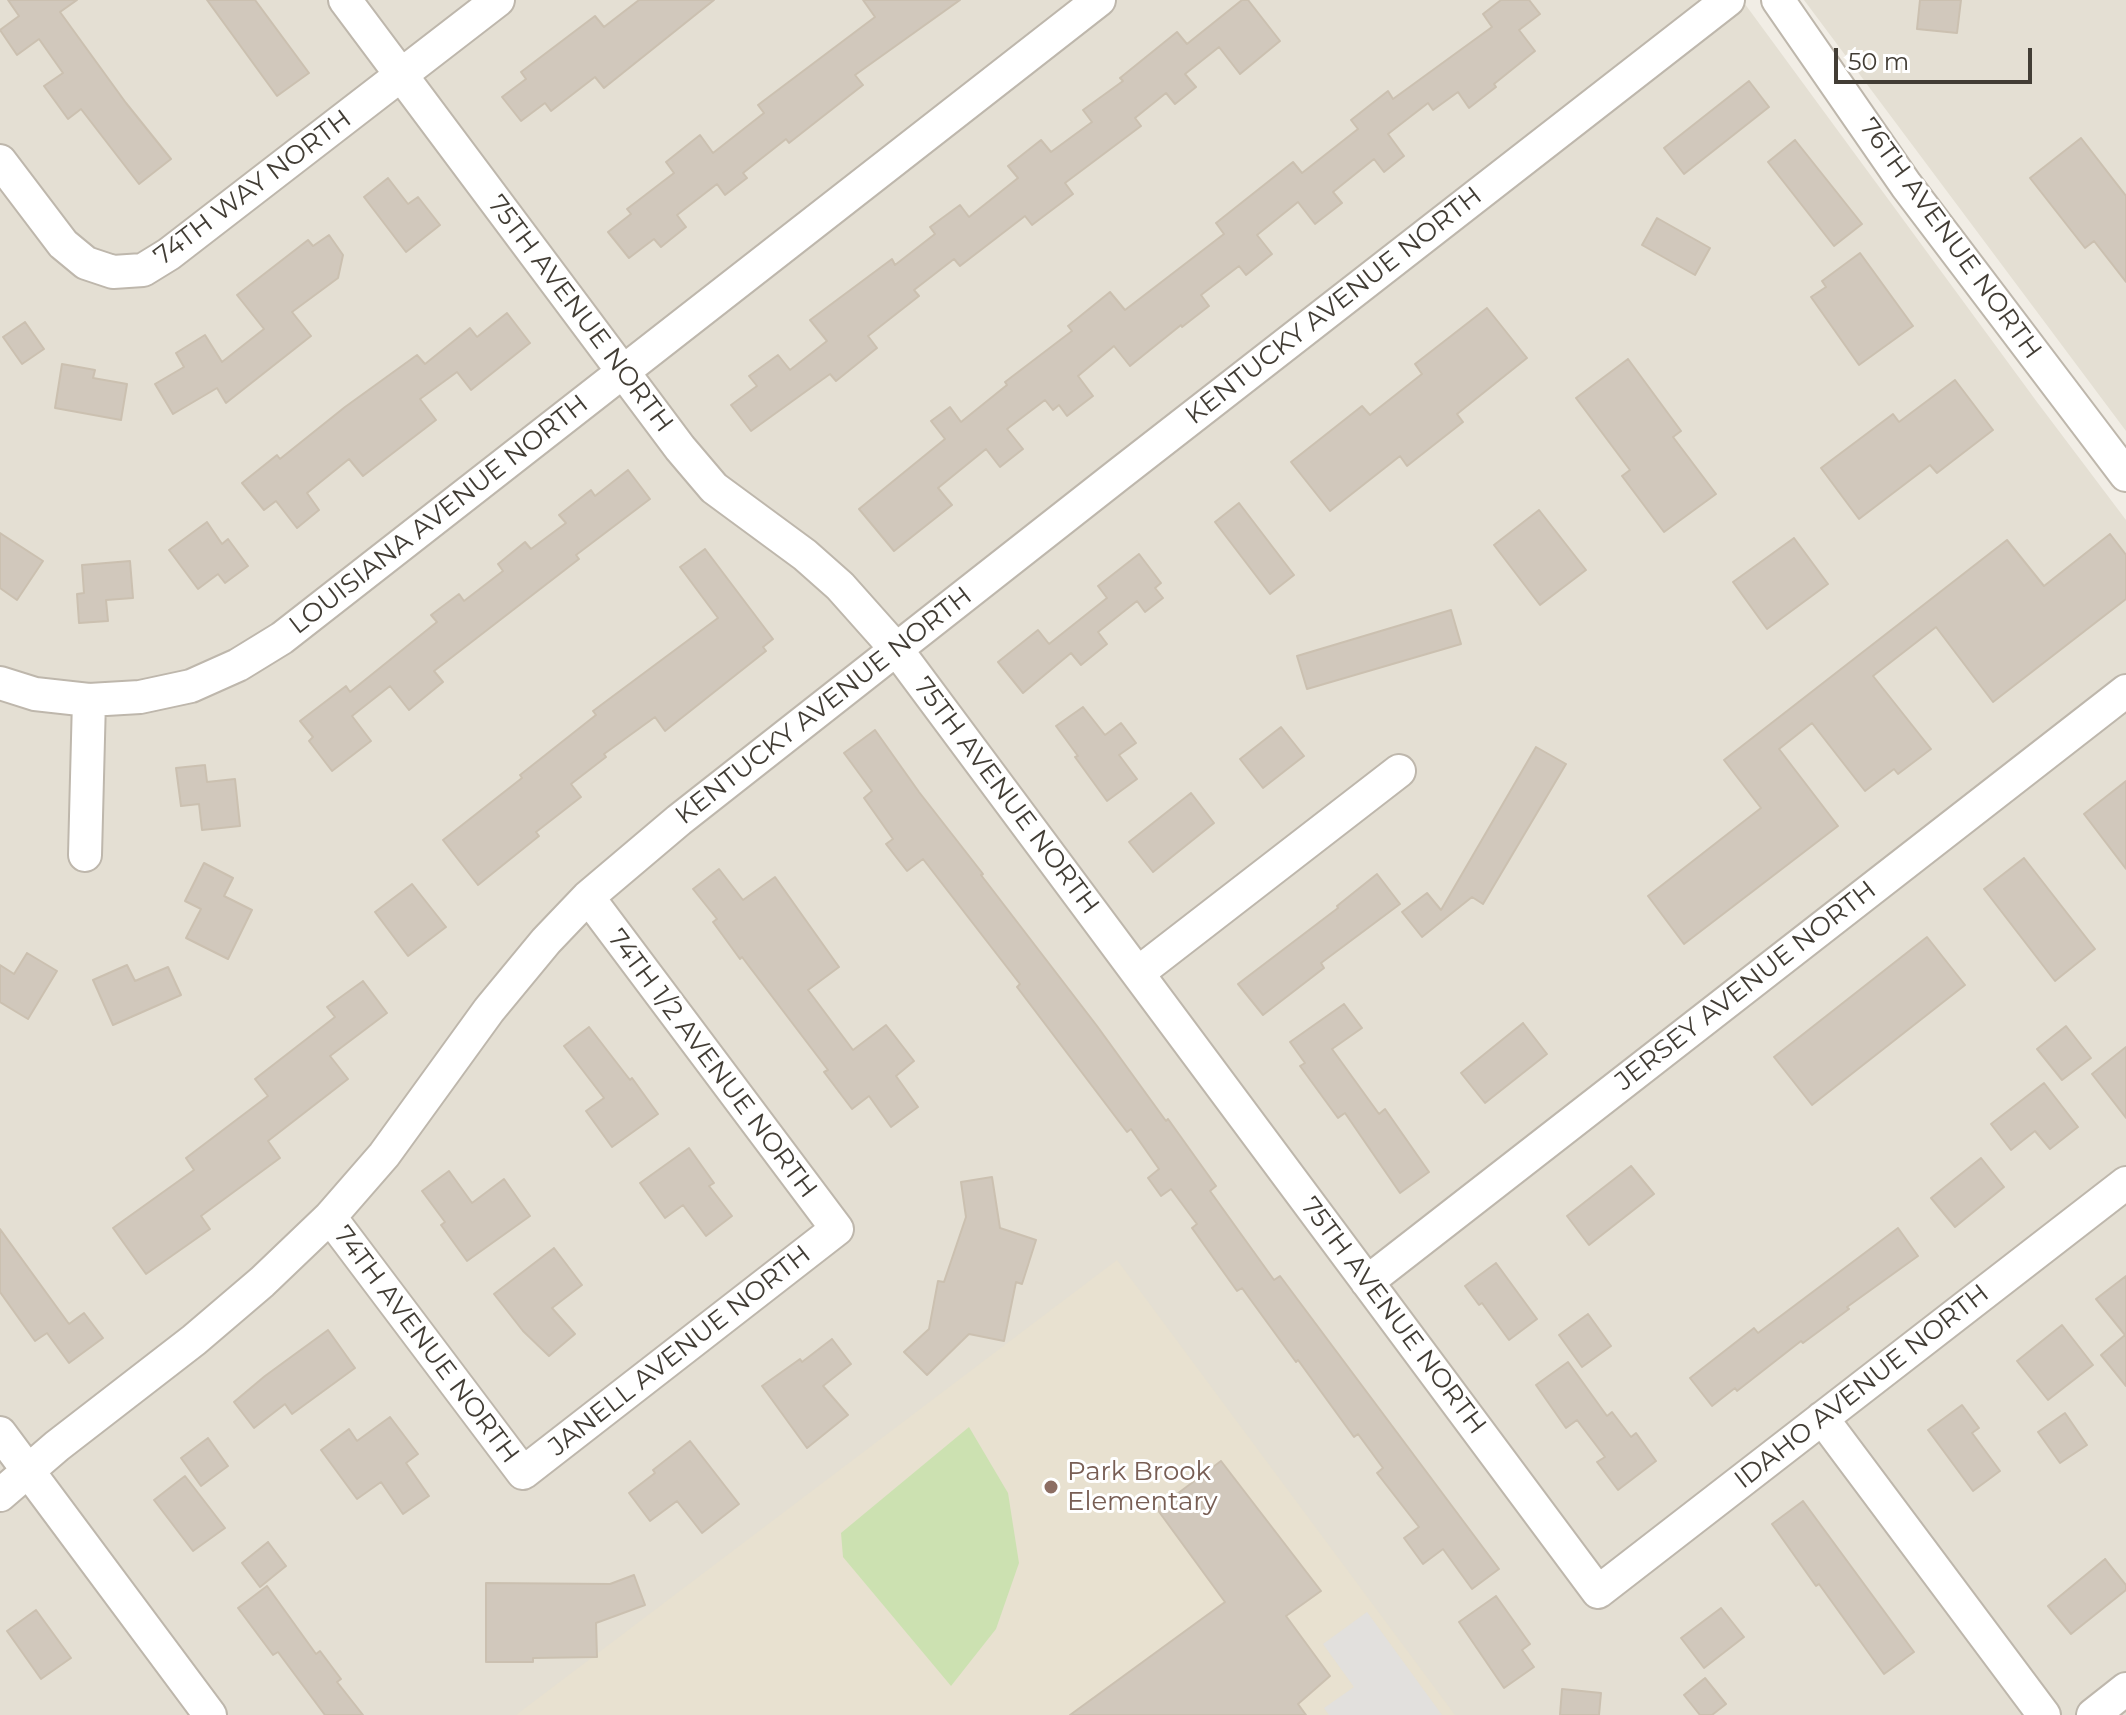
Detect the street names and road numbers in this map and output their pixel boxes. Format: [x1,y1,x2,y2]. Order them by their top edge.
street label: 74TH WAY NORTH [148,104,358,272]
street label: 76TH AVENUE NORTH [1852,113,2048,365]
street label: KENTUCKY AVENUE NORTH [1180,181,1488,431]
street label: 75TH AVENUE NORTH [481,189,679,439]
street label: LOUISIANA AVENUE NORTH [283,389,595,641]
street label: KENTUCKY AVENUE NORTH [670,581,978,831]
street label: 75TH AVENUE NORTH [907,671,1105,921]
street label: JERSEY AVENUE NORTH [1610,875,1882,1097]
street label: 74TH 1/2 AVENUE NORTH [601,923,823,1205]
street label: 75TH AVENUE NORTH [1294,1191,1492,1441]
street label: 74TH AVENUE NORTH [327,1220,525,1470]
street label: JANELL AVENUE NORTH [543,1239,817,1463]
street label: IDAHO AVENUE NORTH [1729,1278,1995,1496]

